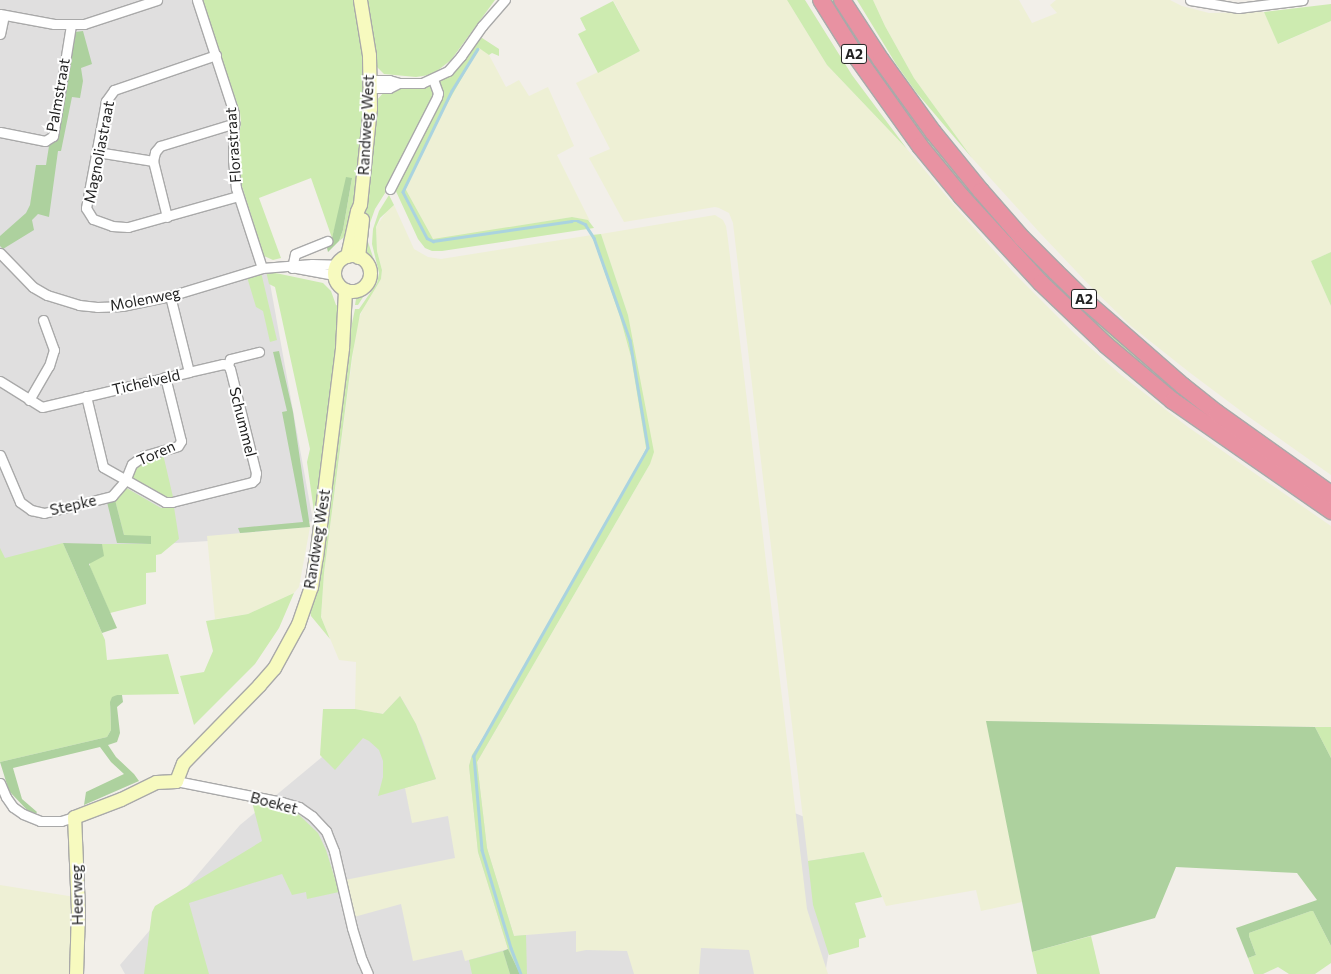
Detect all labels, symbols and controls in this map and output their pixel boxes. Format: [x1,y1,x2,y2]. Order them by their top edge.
road number: A2 [840,42,868,66]
street label: Palmstraat [43,57,73,133]
street label: Randweg West [354,74,378,176]
street label: Magnoliastraat [80,99,118,205]
street label: Florastraat [221,107,245,183]
street label: Molenweg [108,283,182,315]
road number: A2 [1070,287,1098,311]
street label: Tichelveld [110,365,182,399]
street label: Schummel [226,385,260,459]
street label: Toren [134,437,178,469]
street label: Randweg West [300,488,334,590]
street label: Stepke [48,491,98,519]
street label: Boeket [248,788,300,818]
street label: Heerweg [67,864,87,926]

